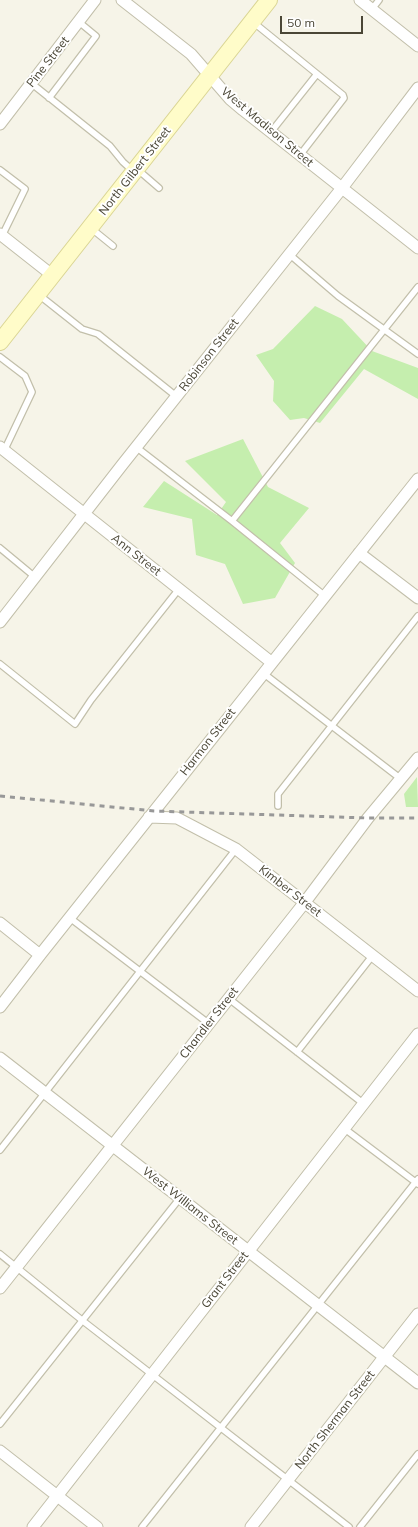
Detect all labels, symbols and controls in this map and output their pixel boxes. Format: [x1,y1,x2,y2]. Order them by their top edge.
scale bar [282,8,365,34]
text: 50 m [287,15,315,30]
street label: Pine Street [24,34,72,90]
street label: West Madison Street [218,84,316,170]
street label: North Gilbert Street [96,124,174,218]
street label: Robinson Street [176,316,242,394]
street label: Ann Street [108,531,164,579]
street label: Harmon Street [177,705,239,779]
street label: Kimber Street [256,862,324,920]
street label: Chandler Street [177,984,241,1062]
street label: West Williams Street [139,1164,241,1248]
street label: Grant Street [198,1249,252,1311]
street label: North Sherman Street [292,1368,378,1472]

